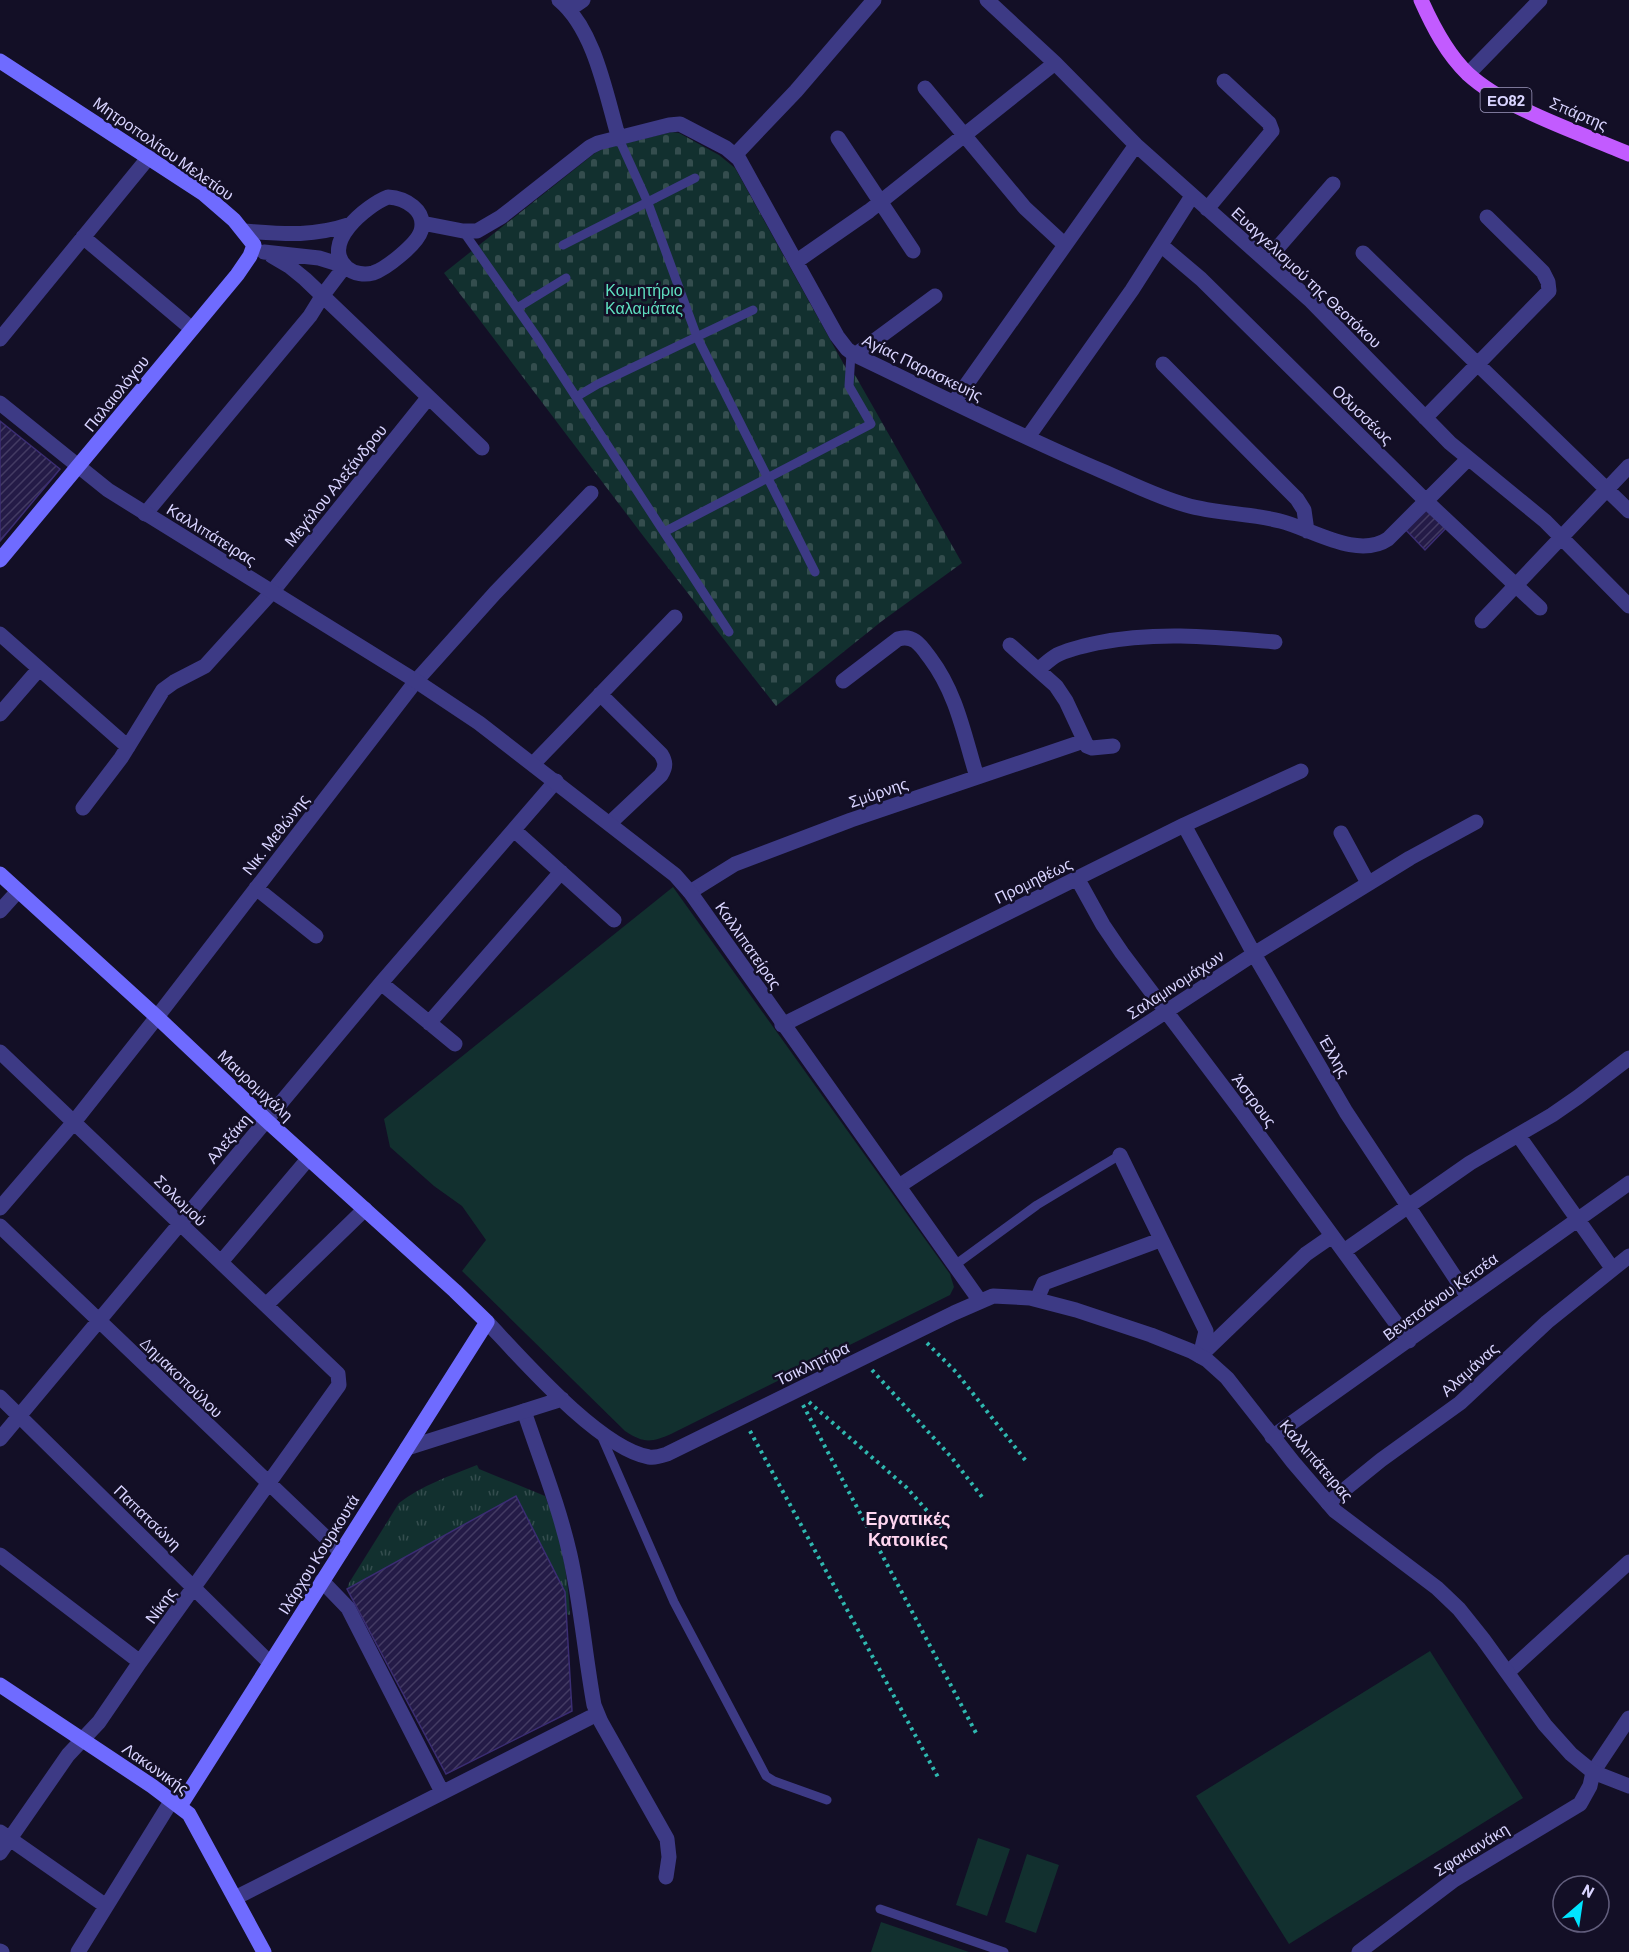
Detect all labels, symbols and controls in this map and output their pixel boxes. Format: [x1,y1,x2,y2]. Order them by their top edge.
road number: ΕΟ82 [1480,88,1532,112]
street label: Μητροπολίτου Μελετίου [90,92,238,204]
street label: Σπάρτης [1547,92,1611,134]
street label: Ευαγγελισμού της Θεοτόκου [1228,203,1386,351]
park label: Κοιμητήριο Καλαμάτας [605,280,683,317]
street label: Αγίας Παρασκευής [860,330,987,405]
street label: Παλαιολόγου [80,351,152,435]
street label: Οδυσσέως [1329,380,1398,448]
street label: Μεγάλου Αλεξάνδρου [280,420,391,551]
street label: Καλλιπάτειρας [164,499,260,569]
street label: Σμύρνης [846,773,910,811]
street label: Νικ. Μεθώνης [238,790,313,878]
street label: Προμηθέως [991,853,1075,907]
street label: Καλλιπατείρας [712,898,786,992]
street label: Σαλαμινομάχων [1123,946,1227,1022]
street label: Έλλης [1315,1031,1355,1081]
street label: Μαυρομιχάλη [215,1045,297,1125]
street label: Άστρους [1229,1070,1281,1130]
street label: Αλεξάκη [202,1109,255,1167]
street label: Σολωμού [151,1171,211,1229]
street label: Βενετσάνου Κετσέα [1379,1248,1501,1344]
street label: Δημακοπούλου [137,1333,227,1421]
street label: Τσικλητήρα [772,1337,852,1389]
street label: Αλαμάνας [1436,1338,1502,1400]
street label: Καλλιπάτειρας [1276,1415,1358,1505]
street label: Παπατσώνη [111,1480,185,1554]
street label: Ιλάρχου Κουρκουτά [274,1491,362,1617]
district label: Εργατικές Κατοικίες [866,1507,950,1550]
street label: Νίκης [141,1583,180,1627]
street label: Λακωνικής [119,1738,193,1798]
street label: Σφακιανάκη [1430,1819,1512,1879]
north arrow [1551,1874,1611,1934]
text: N [1579,1880,1598,1901]

